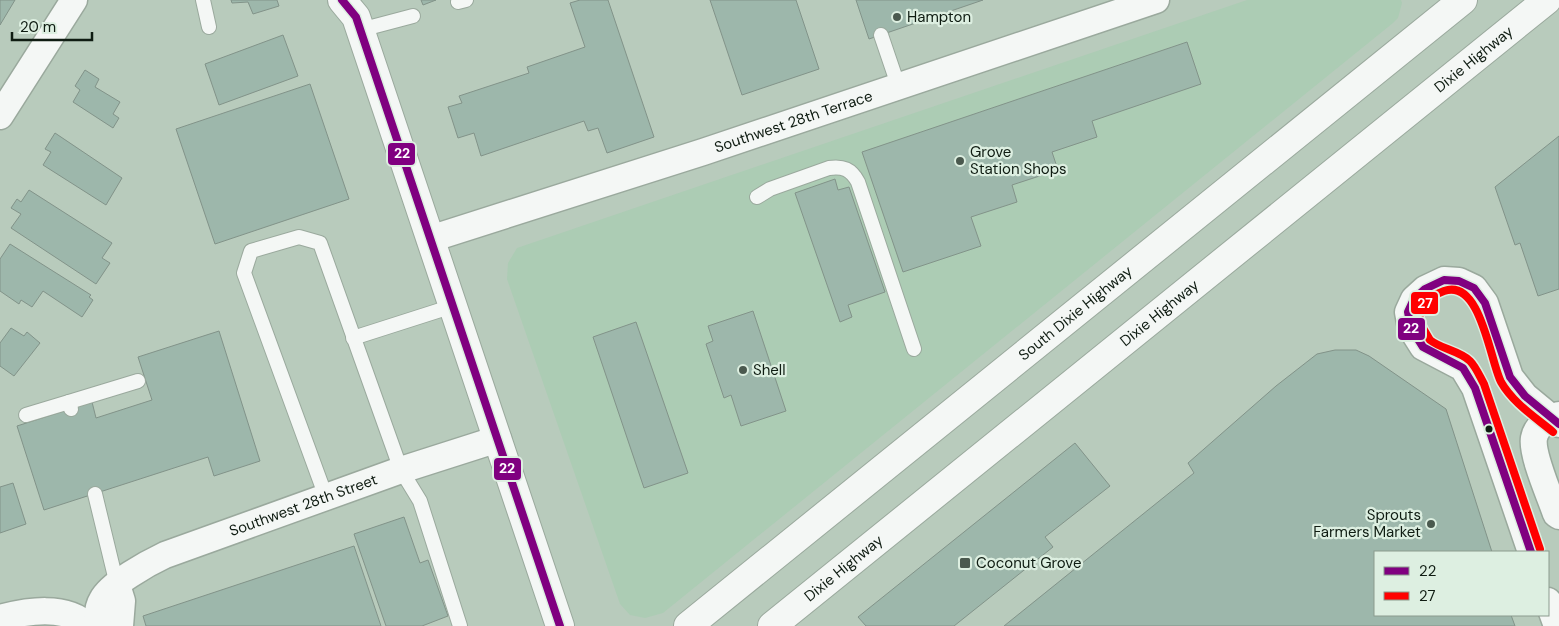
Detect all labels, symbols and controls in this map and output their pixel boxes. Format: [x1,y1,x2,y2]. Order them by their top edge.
place label: Hampton [907,7,971,27]
scale bar [12,10,92,42]
marker: Hampton [891,11,903,23]
text: 20 m [20,17,56,37]
street label: Dixie Highway [1430,21,1518,97]
street label: Southwest 28th Terrace [712,86,875,157]
line badge: 22 [387,142,416,166]
place label: Grove Station Shops [970,142,1067,179]
text: 22 [394,144,410,162]
marker: Grove Station Shops [954,155,966,167]
street label: South Dixie Highway [1014,261,1137,365]
street label: Dixie Highway [1116,275,1203,351]
line badge: 27 [1410,291,1439,315]
text: 27 [1417,294,1433,312]
line badge: 22 [1397,317,1426,341]
text: 22 [1403,319,1419,337]
place label: Shell [753,360,786,380]
marker: Shell [737,364,749,376]
unlabelled marker [1484,424,1494,434]
line badge: 22 [493,457,522,481]
text: 22 [499,459,515,477]
street label: Southwest 28th Street [226,469,380,541]
place label: Sprouts Farmers Market [1313,505,1421,542]
marker: Sprouts Farmers Market [1425,518,1437,530]
street label: Dixie Highway [800,530,888,606]
legend [1374,551,1549,616]
place label: Coconut Grove [976,553,1081,573]
marker: Coconut Grove [958,556,972,570]
text: 22 [1419,561,1436,581]
text: 27 [1419,586,1435,606]

